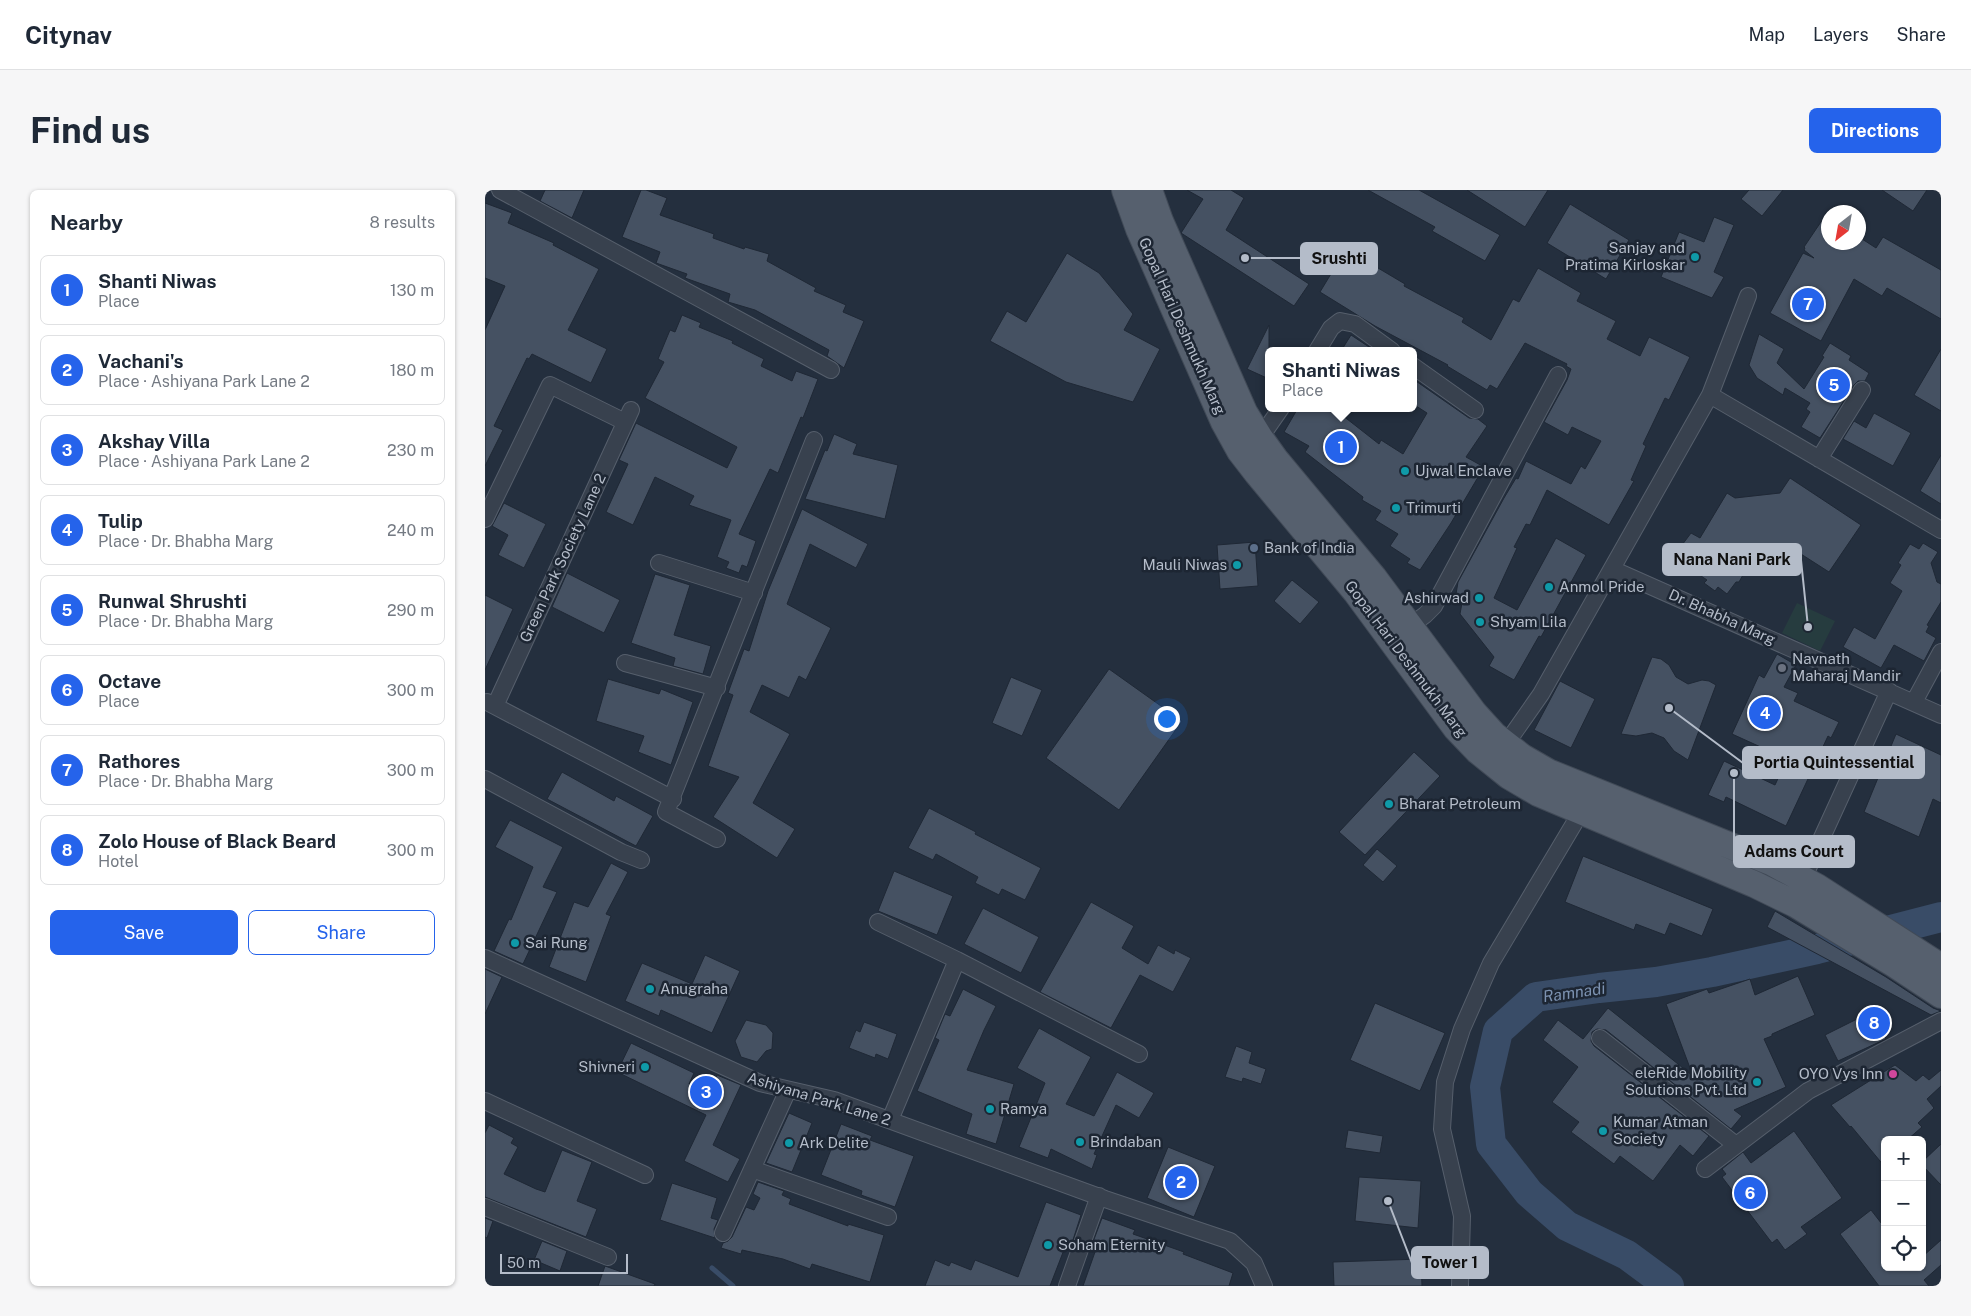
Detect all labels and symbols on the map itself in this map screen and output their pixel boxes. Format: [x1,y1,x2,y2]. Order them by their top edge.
north arrow [1821,205,1866,250]
street label: Gopal Hari Deshmukh Marg [1136,235,1229,417]
place label: Sanjay and Pratima Kirloskar [1565,239,1685,273]
callout: Srushti [1301,243,1377,274]
text: Srushti [1311,249,1367,268]
marker: Sanjay and Pratima Kirloskar [1689,251,1701,263]
pin: 7 [1792,285,1824,323]
pin: 5 [1818,366,1850,404]
pin: 1 [1325,428,1357,466]
place label: Ujwal Enclave [1415,462,1512,479]
marker: Ujwal Enclave [1399,465,1411,477]
street label: Green Park Society Lane 2 [516,471,609,645]
place label: Trimurti [1406,499,1461,516]
marker: Trimurti [1390,502,1402,514]
place label: Bank of India [1264,539,1355,556]
marker: Bank of India [1248,542,1260,554]
callout: Nana Nani Park [1663,544,1801,575]
text: Nana Nani Park [1673,550,1791,569]
place label: Mauli Niwas [1142,556,1227,573]
marker: Mauli Niwas [1231,559,1243,571]
street label: Gopal Hari Deshmukh Marg [1342,577,1471,740]
place label: Anmol Pride [1559,578,1645,595]
marker: Anmol Pride [1543,581,1555,593]
street label: Dr. Bhabha Marg [1666,585,1778,648]
place label: Ashirwad [1404,589,1469,606]
marker: Ashirwad [1473,592,1485,604]
place label: Shyam Lila [1490,613,1566,630]
marker: Shyam Lila [1474,616,1486,628]
place label: Navnath Maharaj Mandir [1792,650,1901,684]
marker: Navnath Maharaj Mandir [1776,662,1788,674]
pin: 4 [1749,694,1781,732]
your location [1154,706,1180,732]
callout: Portia Quintessential [1743,747,1924,778]
text: Portia Quintessential [1753,753,1915,772]
place label: Bharat Petroleum [1399,795,1521,812]
marker: Bharat Petroleum [1383,798,1395,810]
callout: Adams Court [1734,836,1854,867]
text: Adams Court [1744,842,1844,861]
place label: Sai Rung [525,934,587,951]
marker: Sai Rung [509,937,521,949]
water label: Ramnadi [1542,979,1607,1006]
place label: Anugraha [660,980,728,997]
marker: Anugraha [644,983,656,995]
pin: 8 [1858,1004,1890,1042]
place label: Shivneri [578,1058,635,1075]
marker: Shivneri [639,1061,651,1073]
place label: eleRide Mobility Solutions Pvt. Ltd [1625,1064,1747,1098]
place label: OYO Vys Inn [1799,1065,1883,1082]
marker: OYO Vys Inn [1887,1068,1899,1080]
street label: Ashiyana Park Lane 2 [745,1069,893,1128]
pin: 3 [690,1073,722,1111]
marker: eleRide Mobility Solutions Pvt. Ltd [1751,1076,1763,1088]
place label: Ramya [1000,1100,1047,1117]
marker: Ramya [984,1103,996,1115]
place label: Kumar Atman Society [1613,1113,1708,1147]
marker: Kumar Atman Society [1597,1125,1609,1137]
place label: Brindaban [1090,1133,1161,1150]
place label: Ark Delite [799,1134,869,1151]
marker: Brindaban [1074,1136,1086,1148]
marker: Ark Delite [783,1137,795,1149]
pin: 2 [1165,1163,1197,1201]
pin: 6 [1734,1174,1766,1212]
place label: Soham Eternity [1058,1236,1165,1253]
marker: Soham Eternity [1042,1239,1054,1251]
callout: Tower 1 [1412,1247,1488,1278]
scale bar [500,1251,627,1274]
text: Tower 1 [1422,1253,1478,1272]

